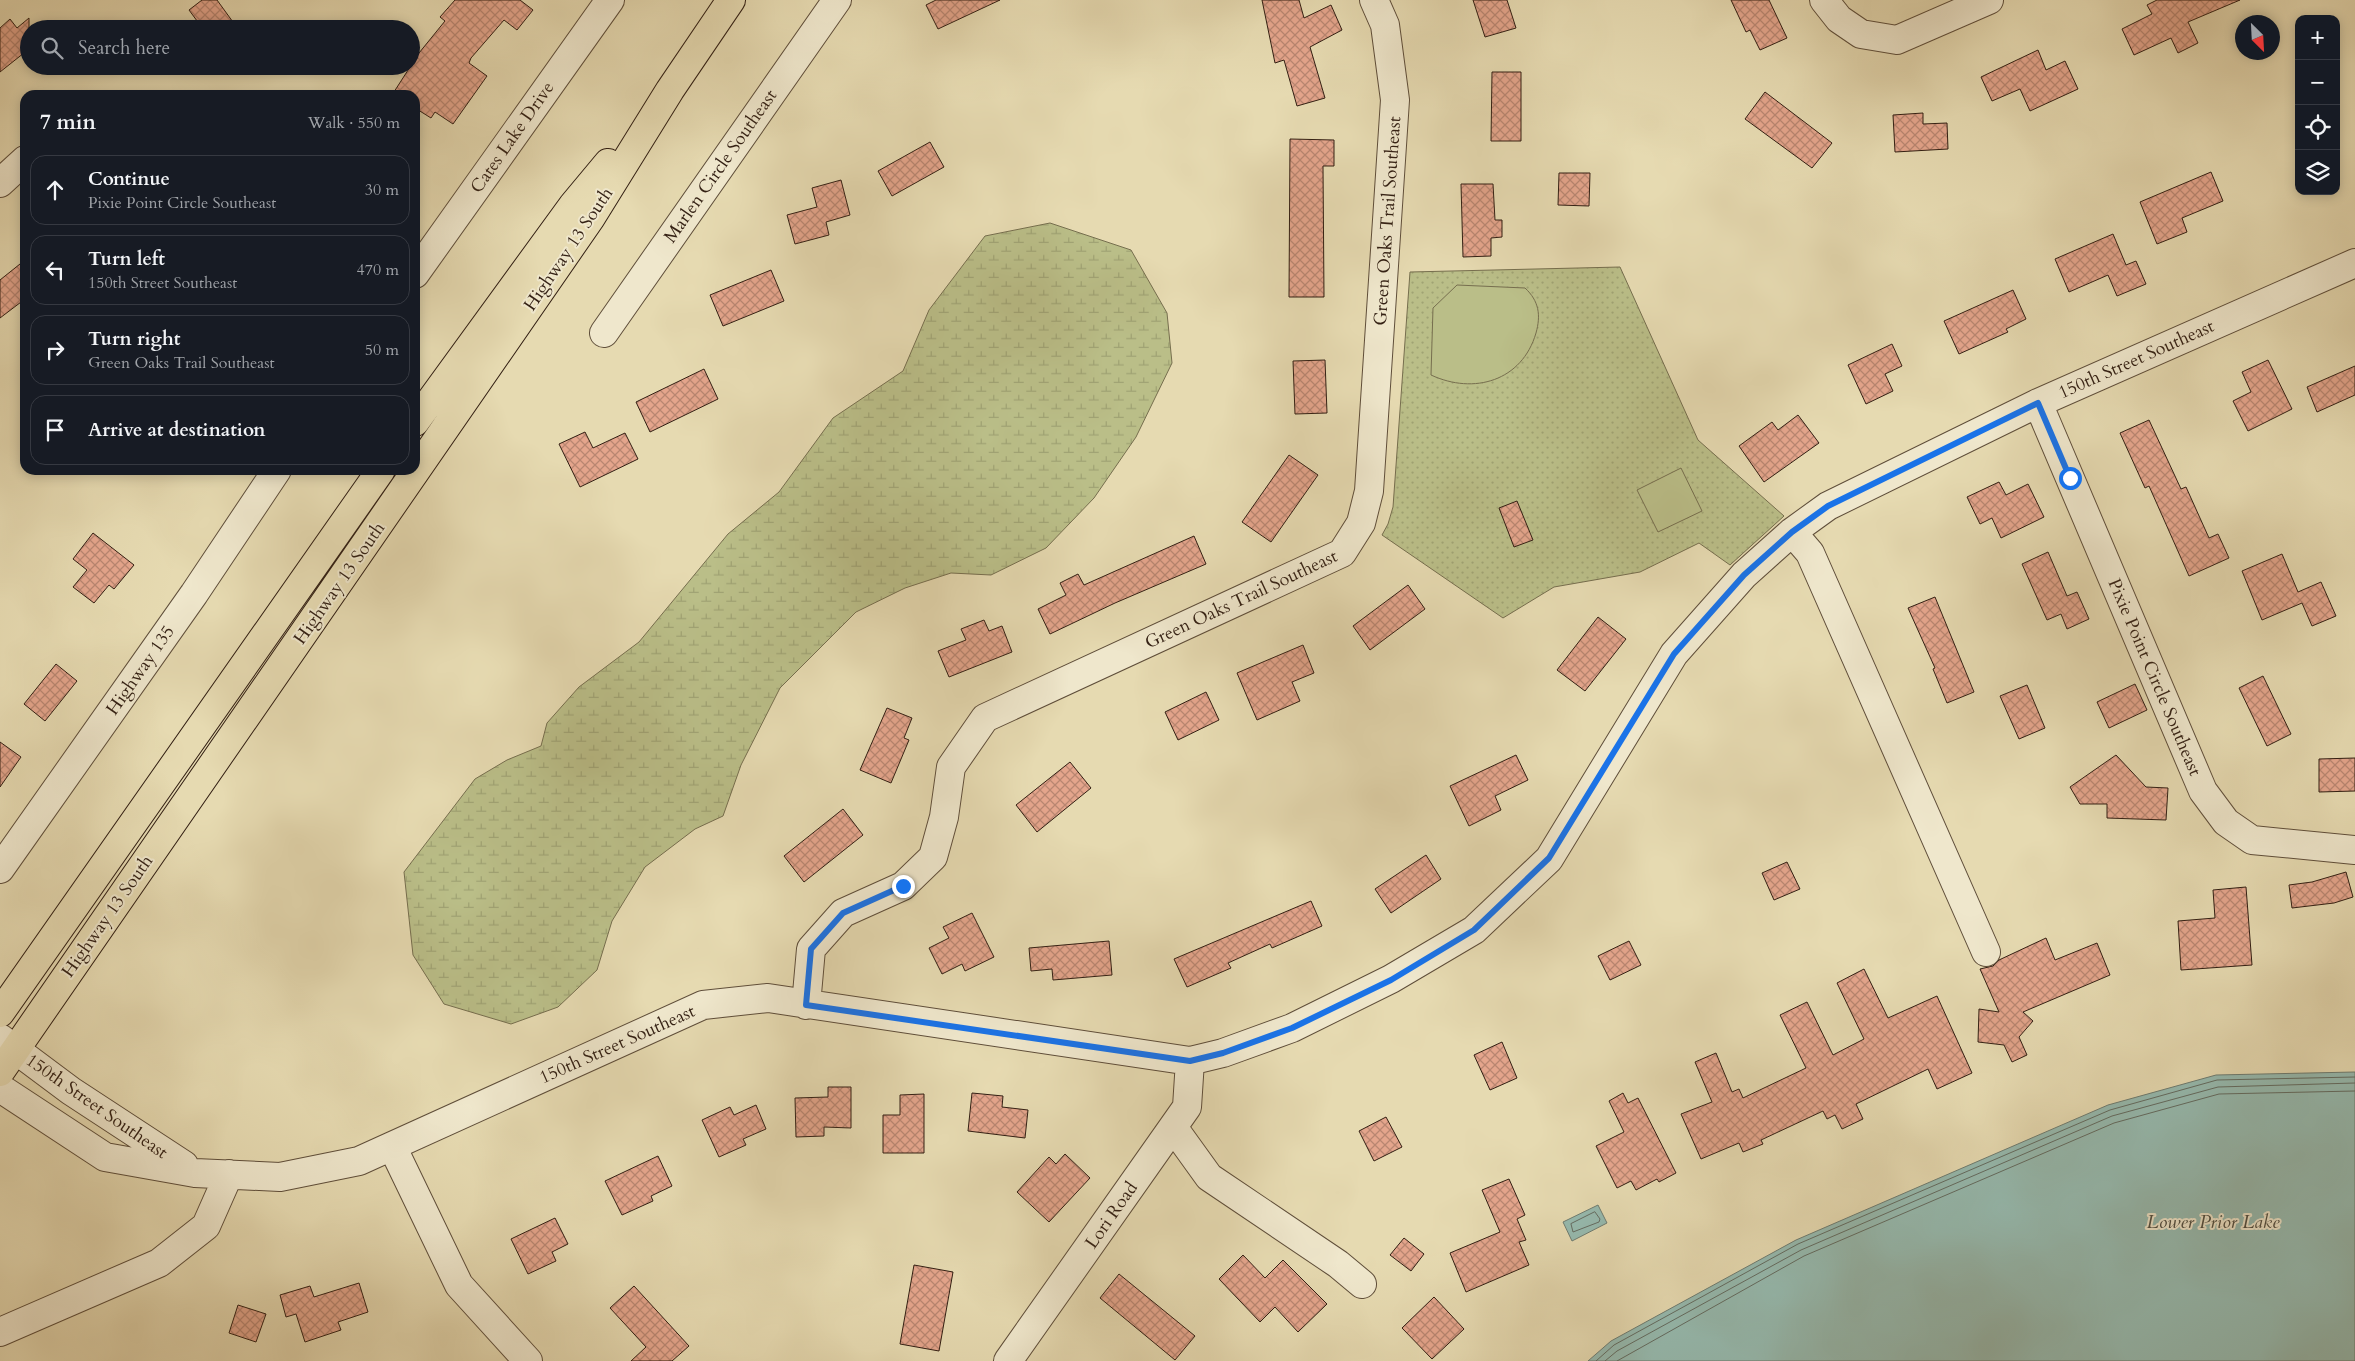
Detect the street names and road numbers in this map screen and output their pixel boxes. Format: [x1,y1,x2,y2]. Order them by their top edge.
street label: Cates Lake Drive [465,76,560,198]
street label: Marlen Circle Southeast [658,84,783,248]
street label: Green Oaks Trail Southeast [1368,115,1407,327]
street label: Highway 13 South [518,182,619,316]
street label: 150th Street Southeast [2054,314,2218,405]
street label: Highway 13 South [288,517,391,649]
street label: Green Oaks Trail Southeast [1141,544,1342,655]
street label: Pixie Point Circle Southeast [2102,575,2208,780]
street label: Highway 135 [100,620,181,720]
street label: Highway 13 South [56,850,159,982]
street label: 150th Street Southeast [535,999,699,1090]
street label: 150th Street Southeast [21,1048,173,1165]
street label: Lori Road [1079,1176,1144,1254]

